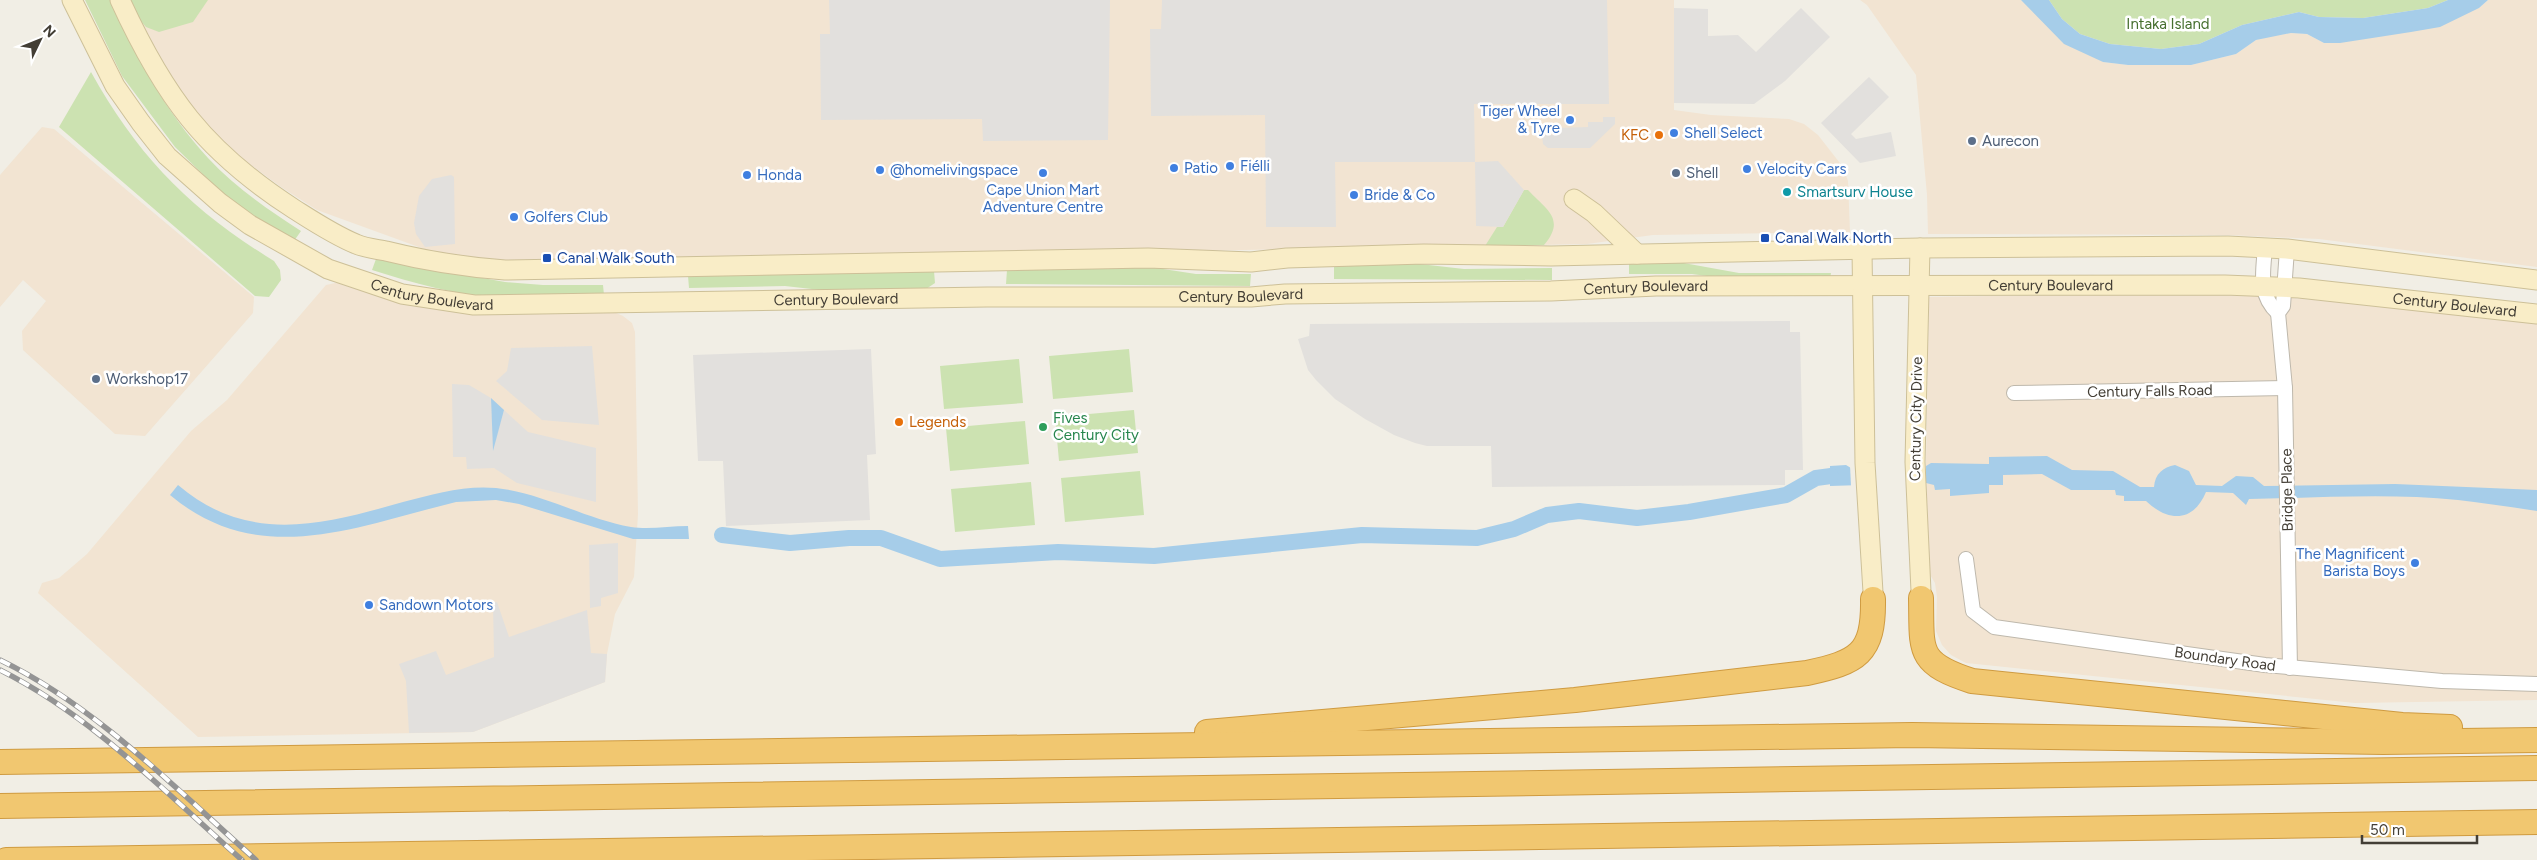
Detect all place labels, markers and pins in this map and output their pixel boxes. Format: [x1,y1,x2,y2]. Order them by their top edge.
place label: Tiger Wheel & Tyre [1480,102,1560,137]
marker: Tiger Wheel & Tyre [1564,114,1576,126]
place label: Shell Select [1684,124,1763,142]
place label: KFC [1621,126,1649,144]
marker: Shell Select [1668,127,1680,139]
marker: KFC [1653,129,1665,141]
place label: Aurecon [1982,132,2039,150]
marker: Aurecon [1966,135,1978,147]
place label: Fiélli [1240,157,1270,175]
place label: Patio [1184,159,1218,177]
marker: Fiélli [1224,160,1236,172]
place label: Velocity Cars [1757,160,1846,178]
place label: @homelivingspace [890,161,1018,179]
marker: Patio [1168,162,1180,174]
marker: Velocity Cars [1741,163,1753,175]
marker: @homelivingspace [874,164,886,176]
place label: Shell [1686,164,1718,182]
place label: Honda [757,166,802,184]
marker: Cape Union Mart Adventure Centre [1037,167,1049,179]
marker: Shell [1670,167,1682,179]
marker: Honda [741,169,753,181]
place label: Cape Union Mart Adventure Centre [983,181,1103,216]
place label: Smartsurv House [1797,183,1913,201]
place label: Bride & Co [1364,186,1436,204]
marker: Smartsurv House [1781,186,1793,198]
marker: Bride & Co [1348,189,1360,201]
place label: Golfers Club [524,208,608,226]
marker: Golfers Club [508,211,520,223]
place label: Canal Walk North [1775,229,1892,247]
marker: Canal Walk North [1759,232,1771,244]
place label: Canal Walk South [557,249,675,267]
marker: Canal Walk South [541,252,553,264]
place label: Workshop17 [106,370,188,388]
marker: Workshop17 [90,373,102,385]
place label: Fives Century City [1053,409,1139,444]
place label: Legends [909,413,966,431]
marker: Legends [893,416,905,428]
marker: Fives Century City [1037,421,1049,433]
place label: The Magnificent Barista Boys [2296,545,2405,580]
marker: The Magnificent Barista Boys [2409,557,2421,569]
place label: Sandown Motors [379,596,493,614]
marker: Sandown Motors [363,599,375,611]

